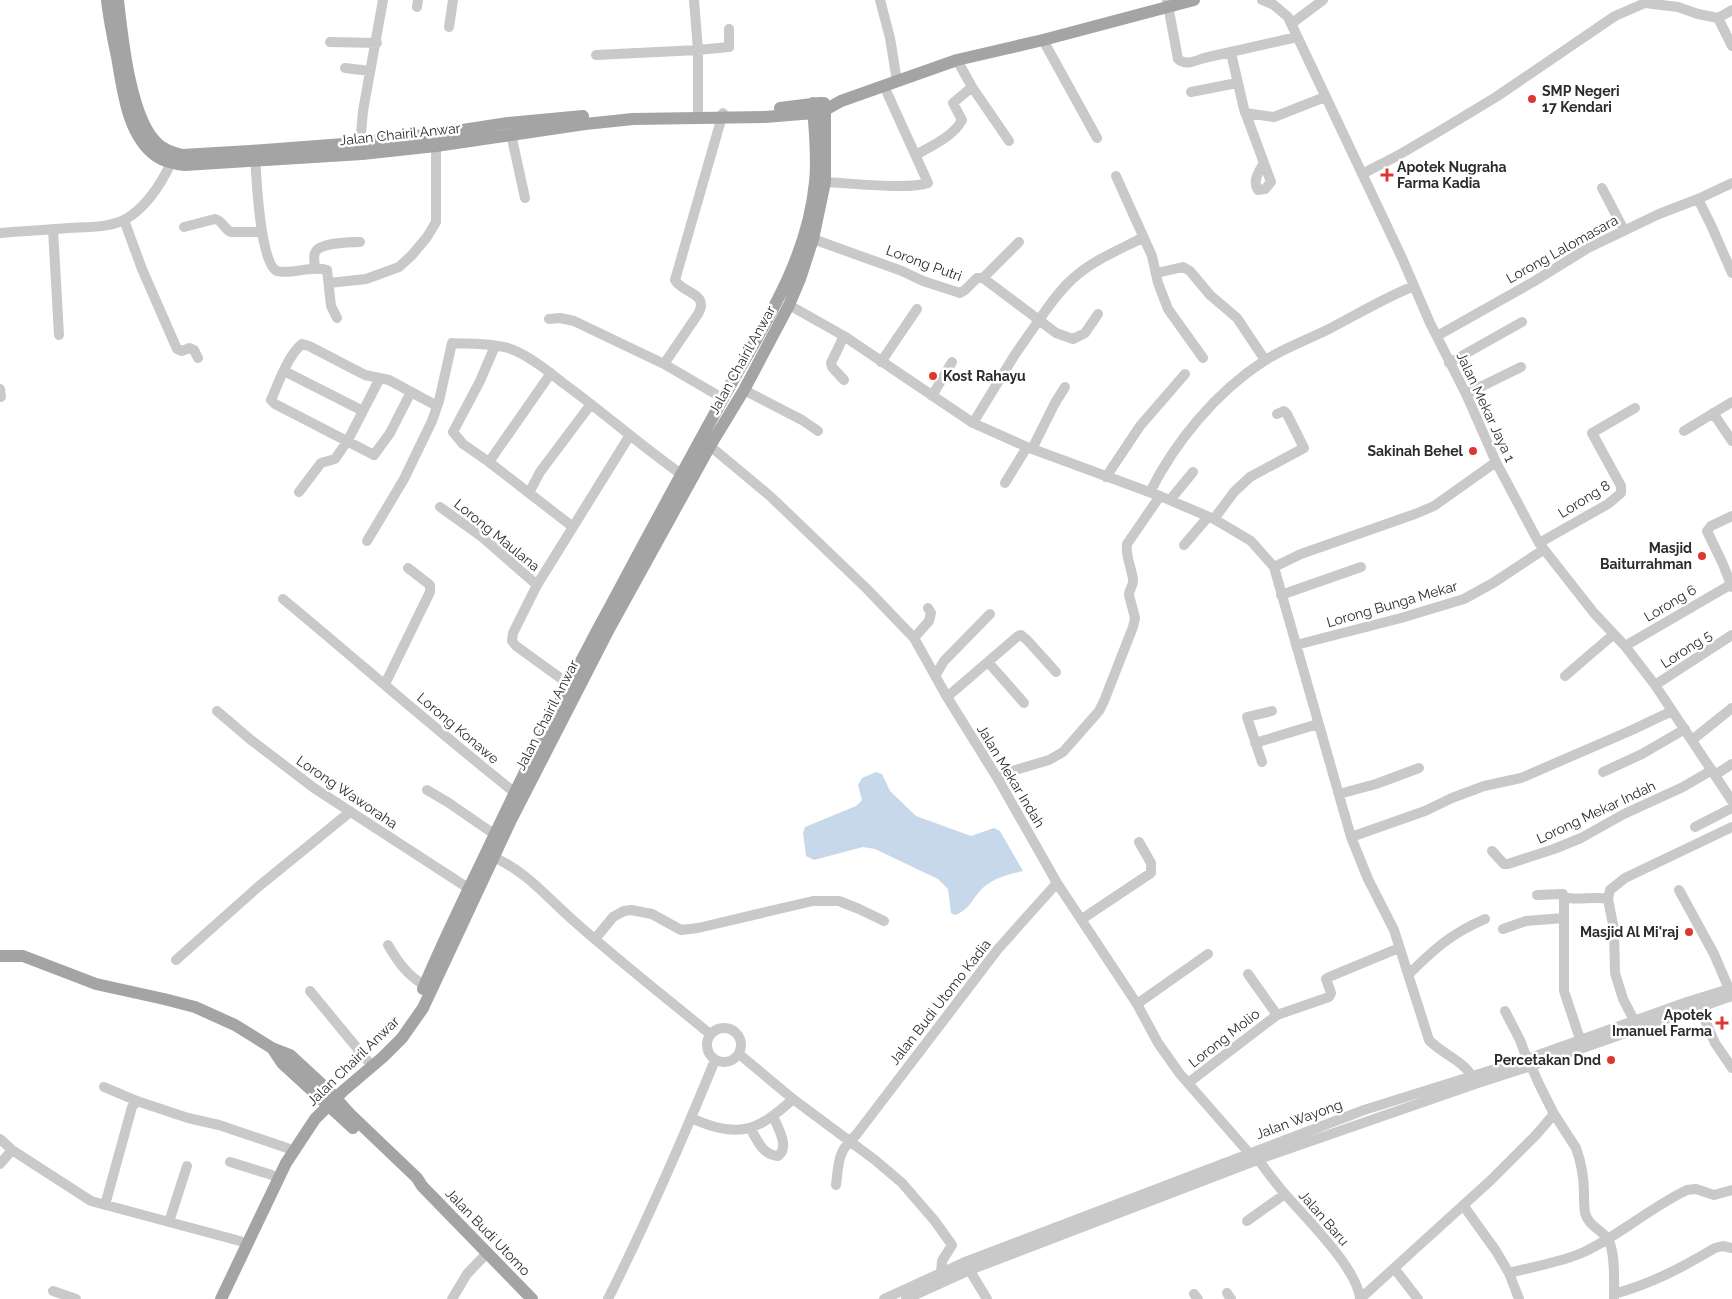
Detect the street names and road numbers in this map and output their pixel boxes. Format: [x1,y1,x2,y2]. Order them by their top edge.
street label: Jalan Chairil Anwar [339,120,461,148]
street label: Lorong Lalomasara [1503,212,1621,286]
street label: Lorong Putri [884,242,964,284]
street label: Jalan Chairil Anwar [706,303,779,417]
street label: Jalan Mekar Jaya 1 [1454,350,1518,464]
street label: Lorong 8 [1555,477,1613,521]
street label: Lorong Maulana [451,496,543,574]
street label: Lorong Bunga Mekar [1325,578,1460,630]
street label: Lorong 6 [1641,581,1699,625]
street label: Lorong 5 [1658,626,1715,671]
street label: Jalan Chairil Anwar [512,657,582,773]
street label: Lorong Konawe [414,689,502,767]
street label: Jalan Mekar Indah [974,722,1048,830]
street label: Lorong Waworaha [293,752,401,832]
street label: Lorong Mekar Indah [1534,777,1658,847]
street label: Jalan Budi Utomo Kadia [886,936,994,1068]
street label: Lorong Molio [1185,1005,1263,1071]
street label: Jalan Chairil Anwar [304,1013,402,1109]
street label: Jalan Wayong [1254,1096,1344,1142]
street label: Jalan Budi Utomo [442,1185,534,1279]
street label: Jalan Baru [1296,1187,1352,1249]

